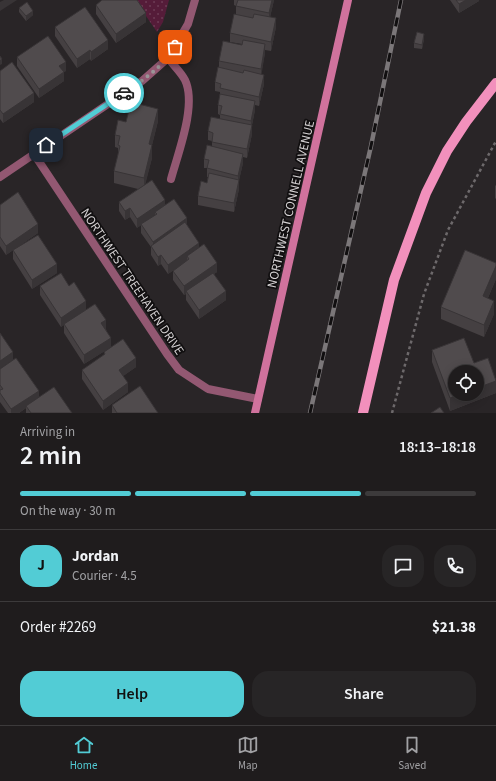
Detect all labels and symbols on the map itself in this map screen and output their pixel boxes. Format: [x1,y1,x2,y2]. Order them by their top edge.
pin [158,30,192,64]
courier [104,73,144,113]
street label: NORTHWEST CONNELL AVENUE [263,118,319,290]
pin [29,128,63,162]
street label: NORTHWEST TREEHAVEN DRIVE [76,205,188,359]

